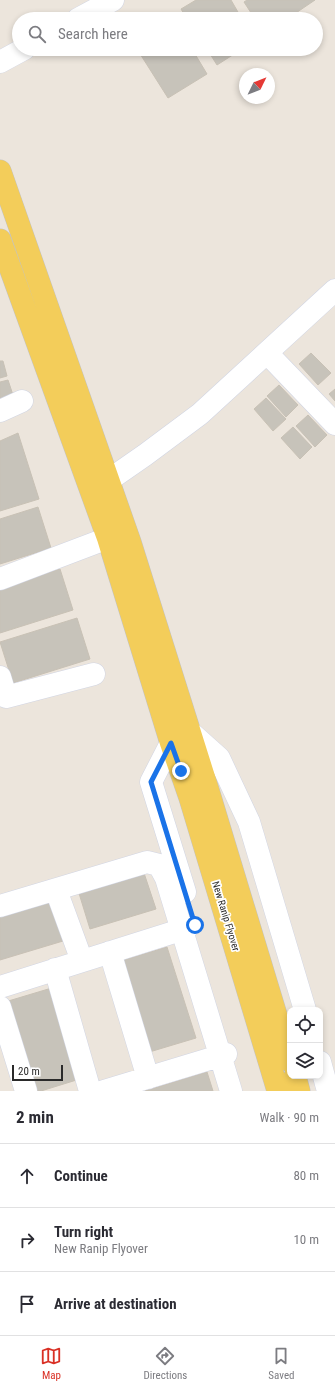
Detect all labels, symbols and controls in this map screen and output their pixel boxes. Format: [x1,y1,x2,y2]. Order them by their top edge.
search box [12,12,323,56]
icon: search [26,23,48,45]
text: Search here [58,25,128,43]
north arrow [239,68,275,104]
route end [172,762,190,780]
street label: New Ranip Flyover [210,880,242,952]
route start [186,916,204,934]
map controls [287,1007,323,1079]
button: locate [287,1007,323,1043]
button: layers [287,1043,323,1079]
scale bar [12,1063,63,1082]
text: 20 m [18,1065,40,1078]
text: 2 min [16,1107,54,1127]
text: Walk · 90 m [259,1110,319,1125]
icon: ahead [16,1165,38,1187]
text: Continue [54,1167,108,1185]
text: 80 m [293,1168,319,1183]
text: Turn right [54,1223,113,1241]
icon: right [16,1229,38,1251]
text: 10 m [293,1232,319,1247]
text: New Ranip Flyover [54,1241,148,1256]
icon: arrive [16,1293,38,1315]
text: Arrive at destination [54,1295,177,1313]
tab: Map [40,1345,62,1382]
tab: Directions [143,1345,187,1382]
tab: Saved [268,1345,295,1382]

